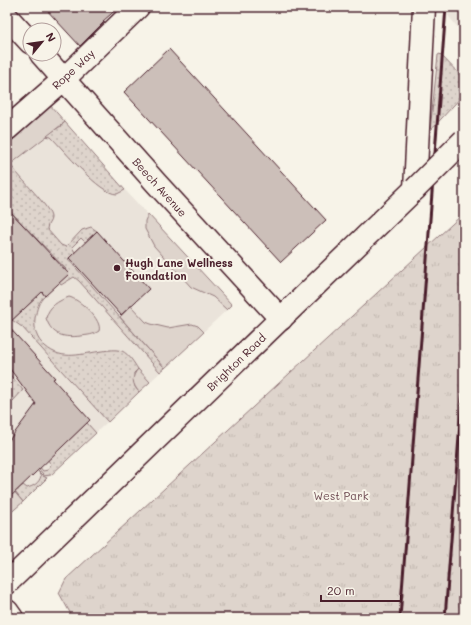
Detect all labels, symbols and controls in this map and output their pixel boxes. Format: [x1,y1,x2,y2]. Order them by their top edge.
north arrow [22,22,62,62]
text: N [43,30,60,44]
street label: Rope Way [49,45,98,93]
street label: Beech Avenue [129,154,191,220]
place label: Hugh Lane Wellness Foundation [125,255,233,283]
marker: Hugh Lane Wellness Foundation [112,263,122,273]
street label: Brighton Road [203,330,269,394]
park label: West Park [313,488,369,503]
scale bar [321,577,401,603]
text: 20 m [327,582,355,598]

